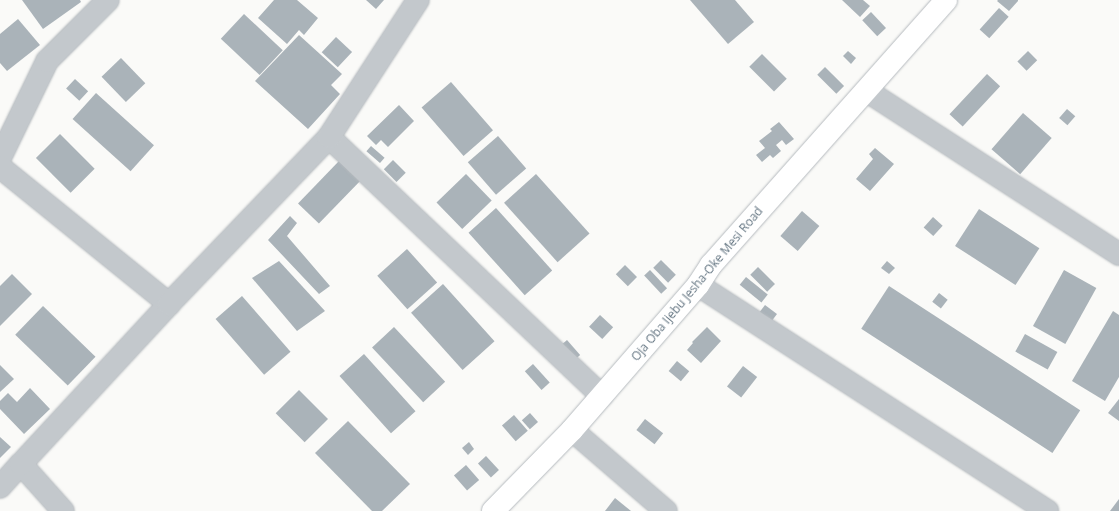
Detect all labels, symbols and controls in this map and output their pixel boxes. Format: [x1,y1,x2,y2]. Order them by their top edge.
street label: Oja Oba Ijebu Jesha-Oke Mesi Road [628,204,766,364]

